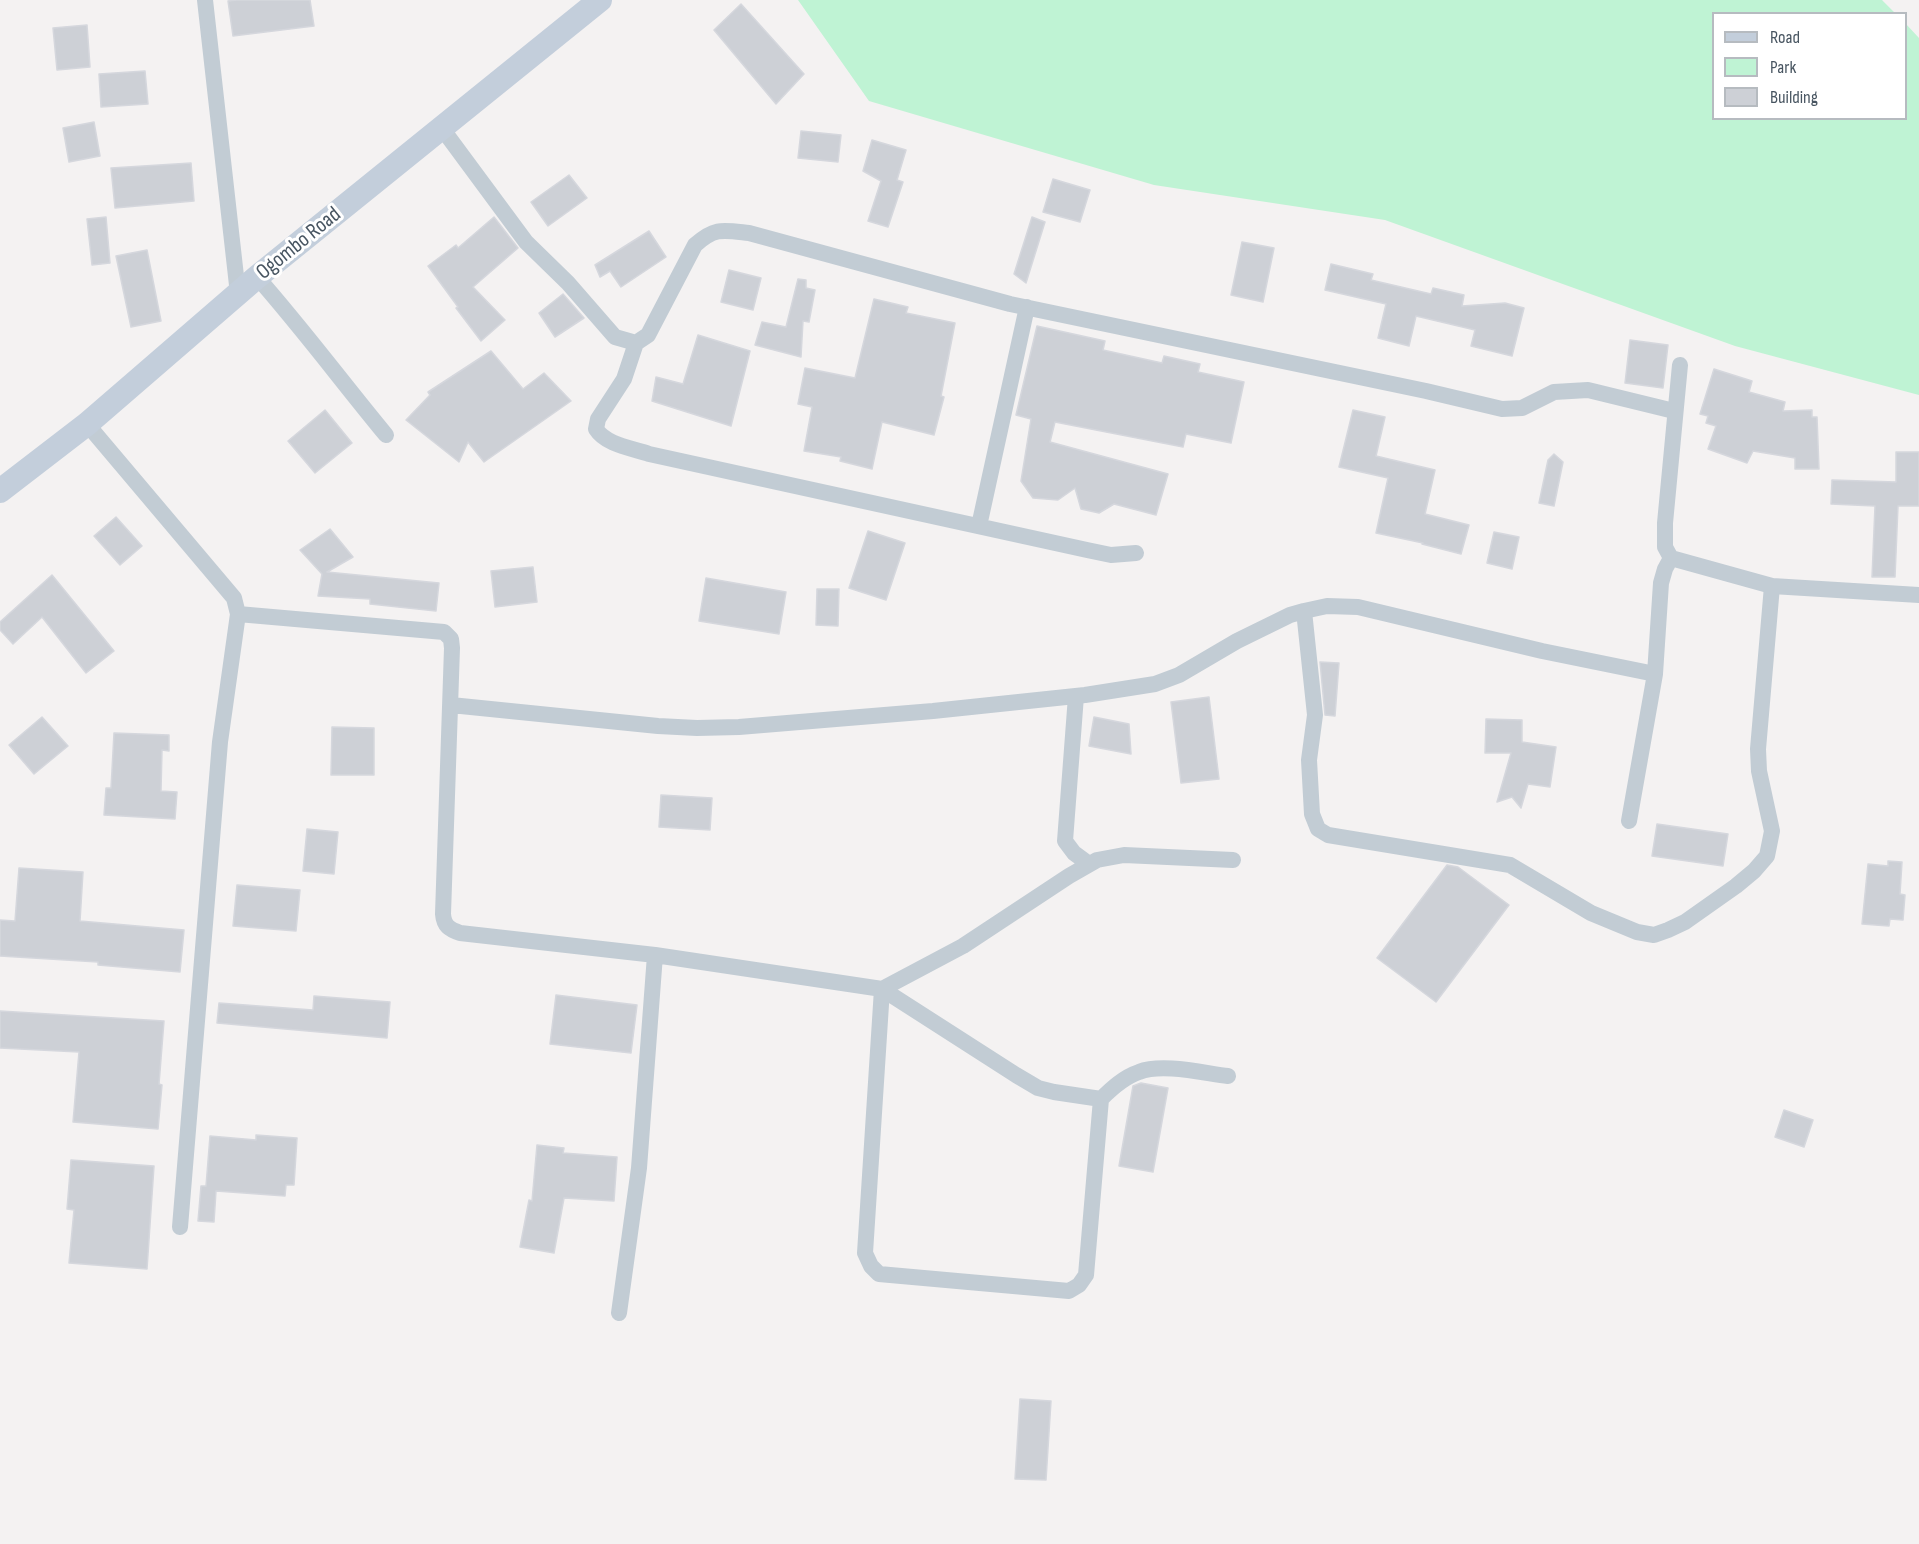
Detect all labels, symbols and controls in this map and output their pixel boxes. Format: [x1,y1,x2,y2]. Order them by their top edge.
legend [1712,12,1907,120]
text: Road [1770,27,1800,48]
text: Park [1770,57,1796,78]
text: Building [1770,87,1818,108]
street label: Ogombo Road [251,202,347,286]

